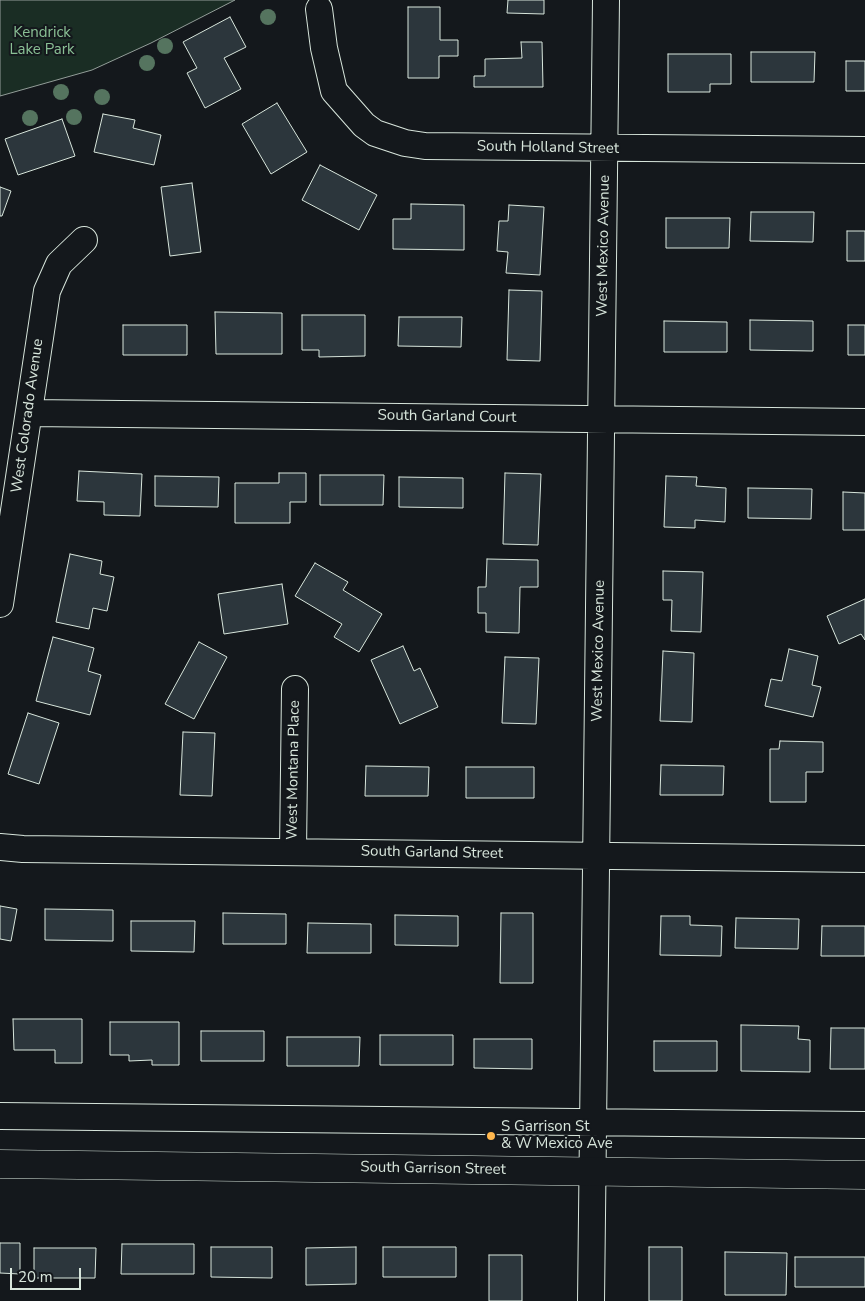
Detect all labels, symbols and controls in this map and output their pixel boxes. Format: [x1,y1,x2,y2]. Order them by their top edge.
park label: Kendrick Lake Park [9,24,75,59]
street label: South Holland Street [477,138,619,158]
street label: West Mexico Avenue [594,175,614,317]
street label: West Colorado Avenue [8,338,48,494]
street label: South Garland Court [378,407,516,427]
street label: West Mexico Avenue [589,580,609,722]
street label: West Montana Place [284,700,304,840]
street label: South Garland Street [361,843,503,863]
place label: S Garrison St & W Mexico Ave [501,1118,613,1153]
marker: S Garrison St & W Mexico Ave [485,1130,497,1142]
street label: South Garrison Street [360,1159,506,1179]
scale bar [12,1258,84,1290]
text: 20 m [18,1267,53,1287]

